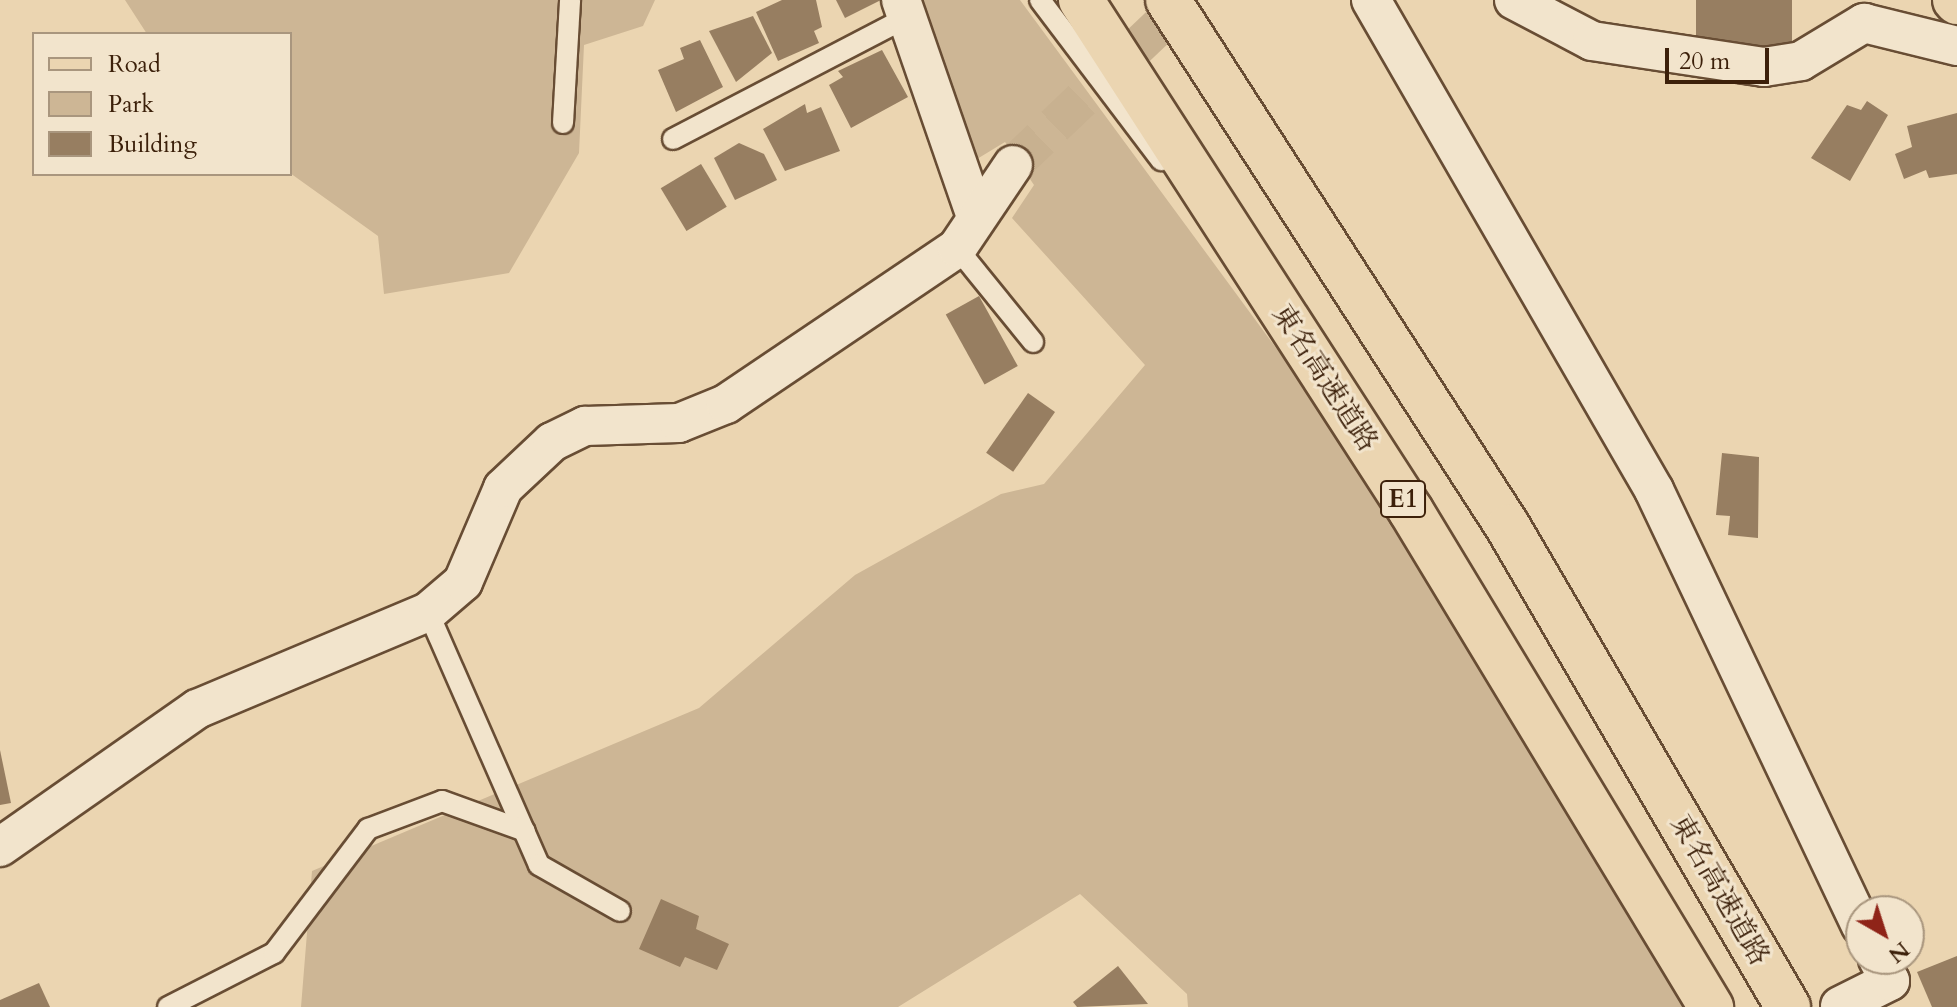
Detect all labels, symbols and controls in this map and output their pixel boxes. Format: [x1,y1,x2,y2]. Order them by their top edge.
legend [32,32,292,176]
scale bar [1669,32,1773,82]
text: 20 m [1679,45,1730,78]
text: Road [108,48,161,81]
text: Park [108,88,154,121]
text: Building [108,128,197,161]
street label: 東名高速道路 [1265,298,1385,458]
road number: E1 [1379,477,1427,521]
street label: 東名高速道路 [1663,809,1777,971]
north arrow [1845,895,1925,975]
text: N [1882,934,1916,970]

